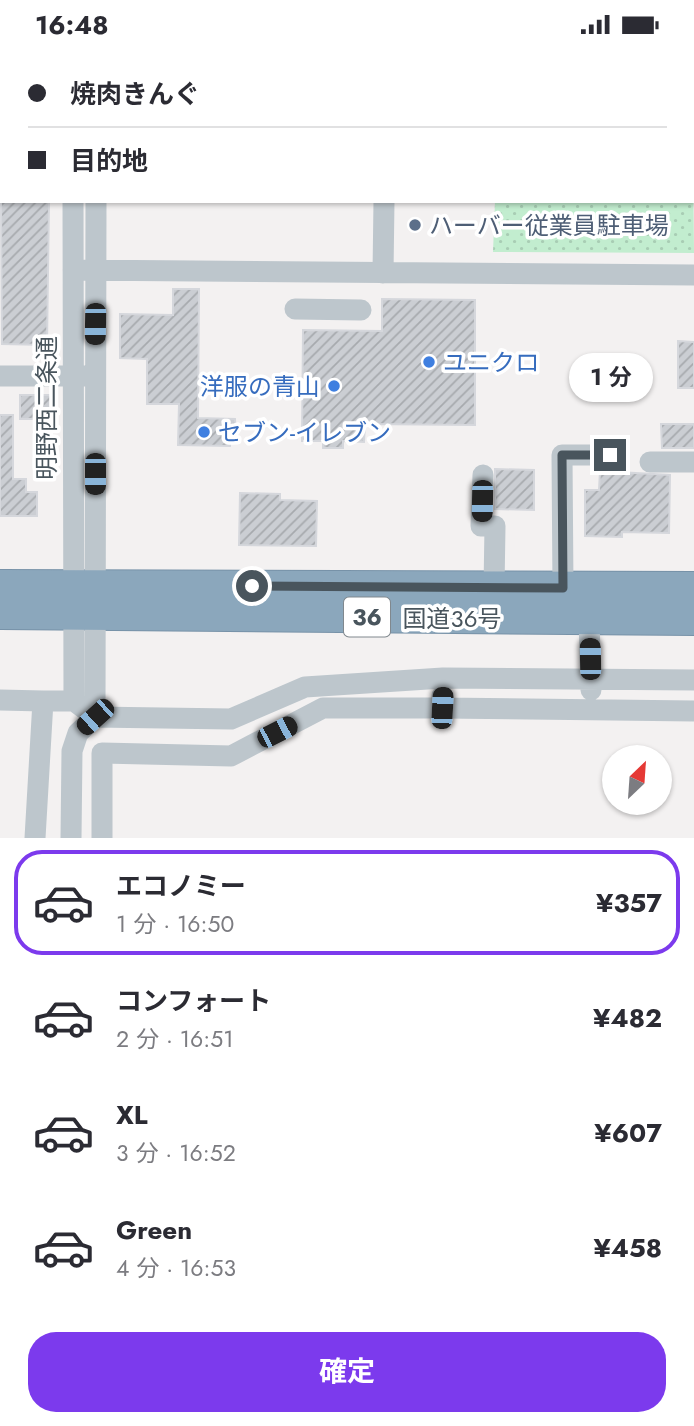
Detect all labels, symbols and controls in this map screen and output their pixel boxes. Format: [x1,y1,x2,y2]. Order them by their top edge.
text: 16:48 [35,6,108,44]
text: 焼肉きんぐ [70,75,200,113]
text: 目的地 [70,142,148,180]
place label: ハーバー従業員駐車場 [429,208,669,243]
marker: ハーバー従業員駐車場 [407,217,423,233]
car [85,303,106,345]
street label: 明野西二条通 [29,336,64,480]
place label: ユニクロ [443,345,539,380]
callout: 1 分 [568,353,652,403]
marker: ユニクロ [421,354,437,370]
text: 1 分 [590,360,632,394]
place label: 洋服の青山 [200,369,320,404]
marker: 洋服の青山 [326,378,342,394]
place label: セブン-イレブン [218,415,391,450]
marker: セブン-イレブン [196,424,212,440]
route end [594,439,626,471]
car [85,453,106,495]
car [472,480,493,522]
route start [236,570,268,602]
road number: 36 [344,597,390,637]
street label: 国道36号 [403,601,501,636]
car [580,638,601,680]
car [431,686,454,730]
car [73,695,118,739]
car [254,713,301,751]
north arrow [602,745,672,815]
map controls [602,745,672,815]
text: エコノミー [116,867,246,905]
icon: car [32,871,95,934]
text: ¥357 [596,884,662,922]
text: 1 分 · 16:50 [116,907,234,941]
text: コンフォート [116,982,271,1020]
icon: car [32,986,95,1049]
text: ¥482 [593,999,662,1037]
text: 2 分 · 16:51 [116,1022,234,1056]
text: XL [116,1096,148,1134]
icon: car [32,1101,95,1164]
text: ¥607 [594,1114,662,1152]
text: 3 分 · 16:52 [116,1136,236,1170]
text: Green [116,1211,192,1249]
icon: car [32,1216,95,1279]
text: ¥458 [593,1229,662,1267]
text: 4 分 · 16:53 [116,1251,236,1285]
button: 確定 [28,1332,666,1412]

